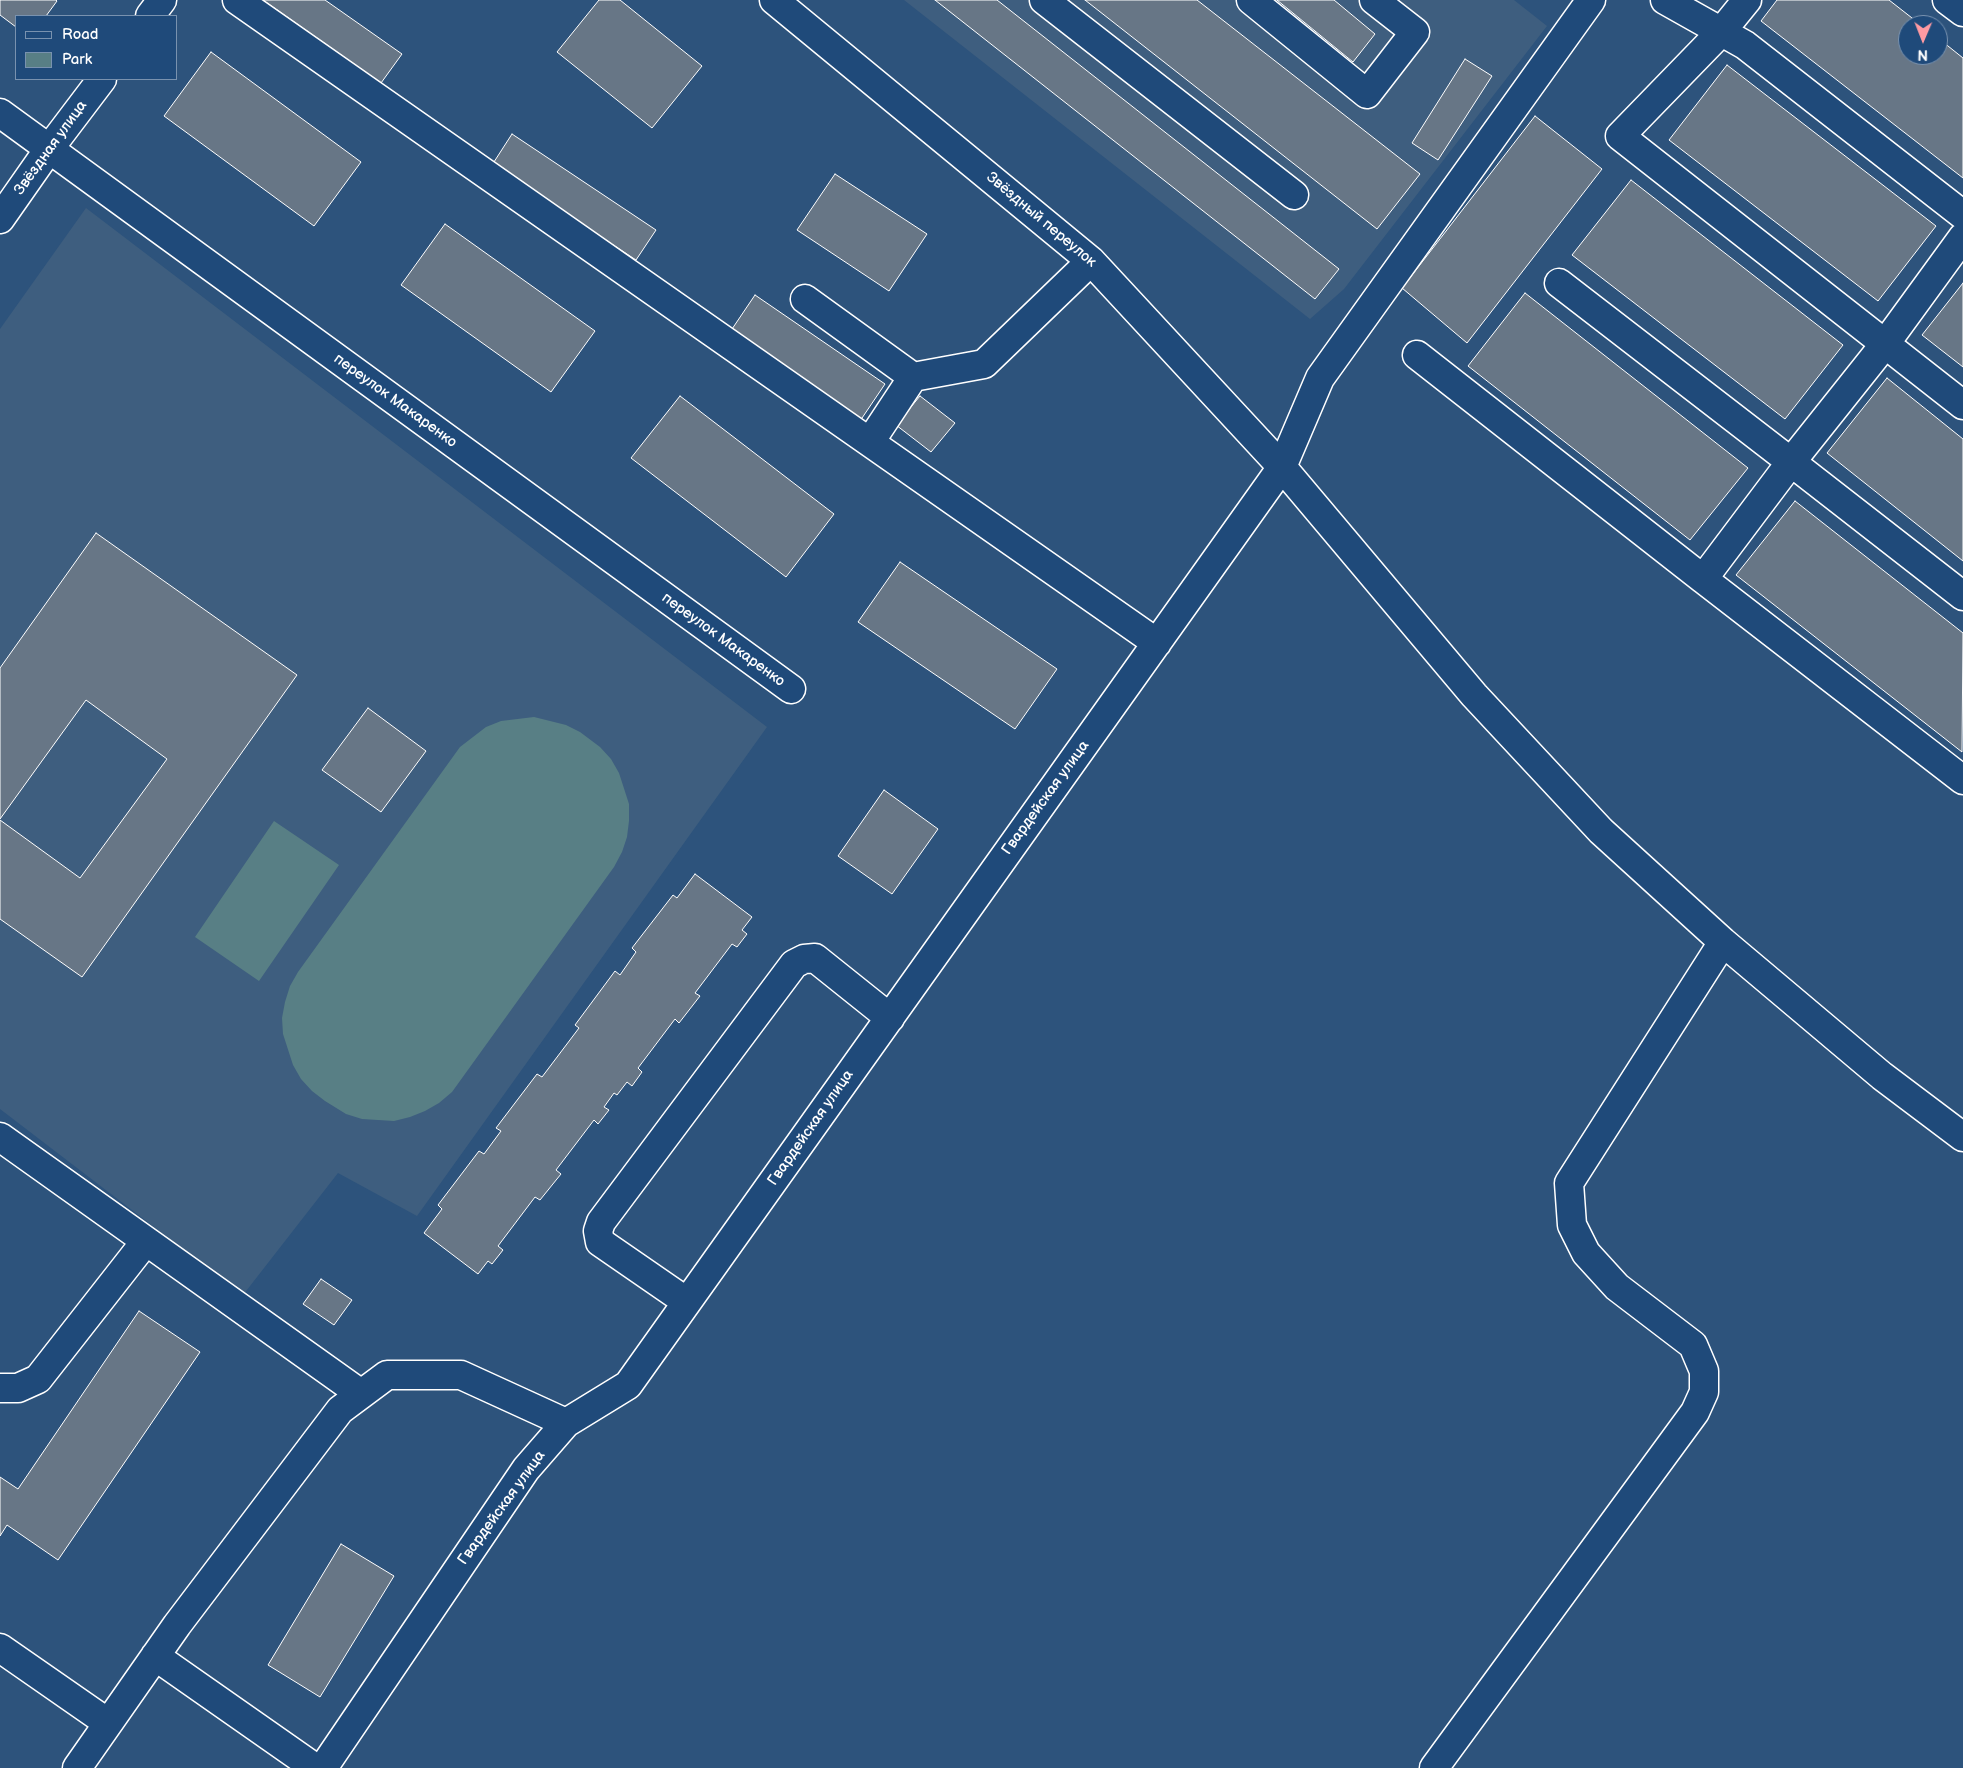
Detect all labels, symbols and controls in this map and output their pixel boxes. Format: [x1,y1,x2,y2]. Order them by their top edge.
legend [15,15,178,80]
north arrow [1898,15,1948,65]
text: Road [62,25,98,44]
text: N [1917,46,1928,63]
text: Park [62,50,92,69]
street label: Звёздная улица [11,97,91,199]
street label: Звёздный переулок [982,169,1100,271]
street label: переулок Макаренко [330,350,460,452]
street label: переулок Макаренко [658,589,788,691]
street label: Гвардейская улица [998,737,1094,859]
street label: Гвардейская улица [764,1067,858,1189]
street label: Гвардейская улица [454,1447,550,1569]

